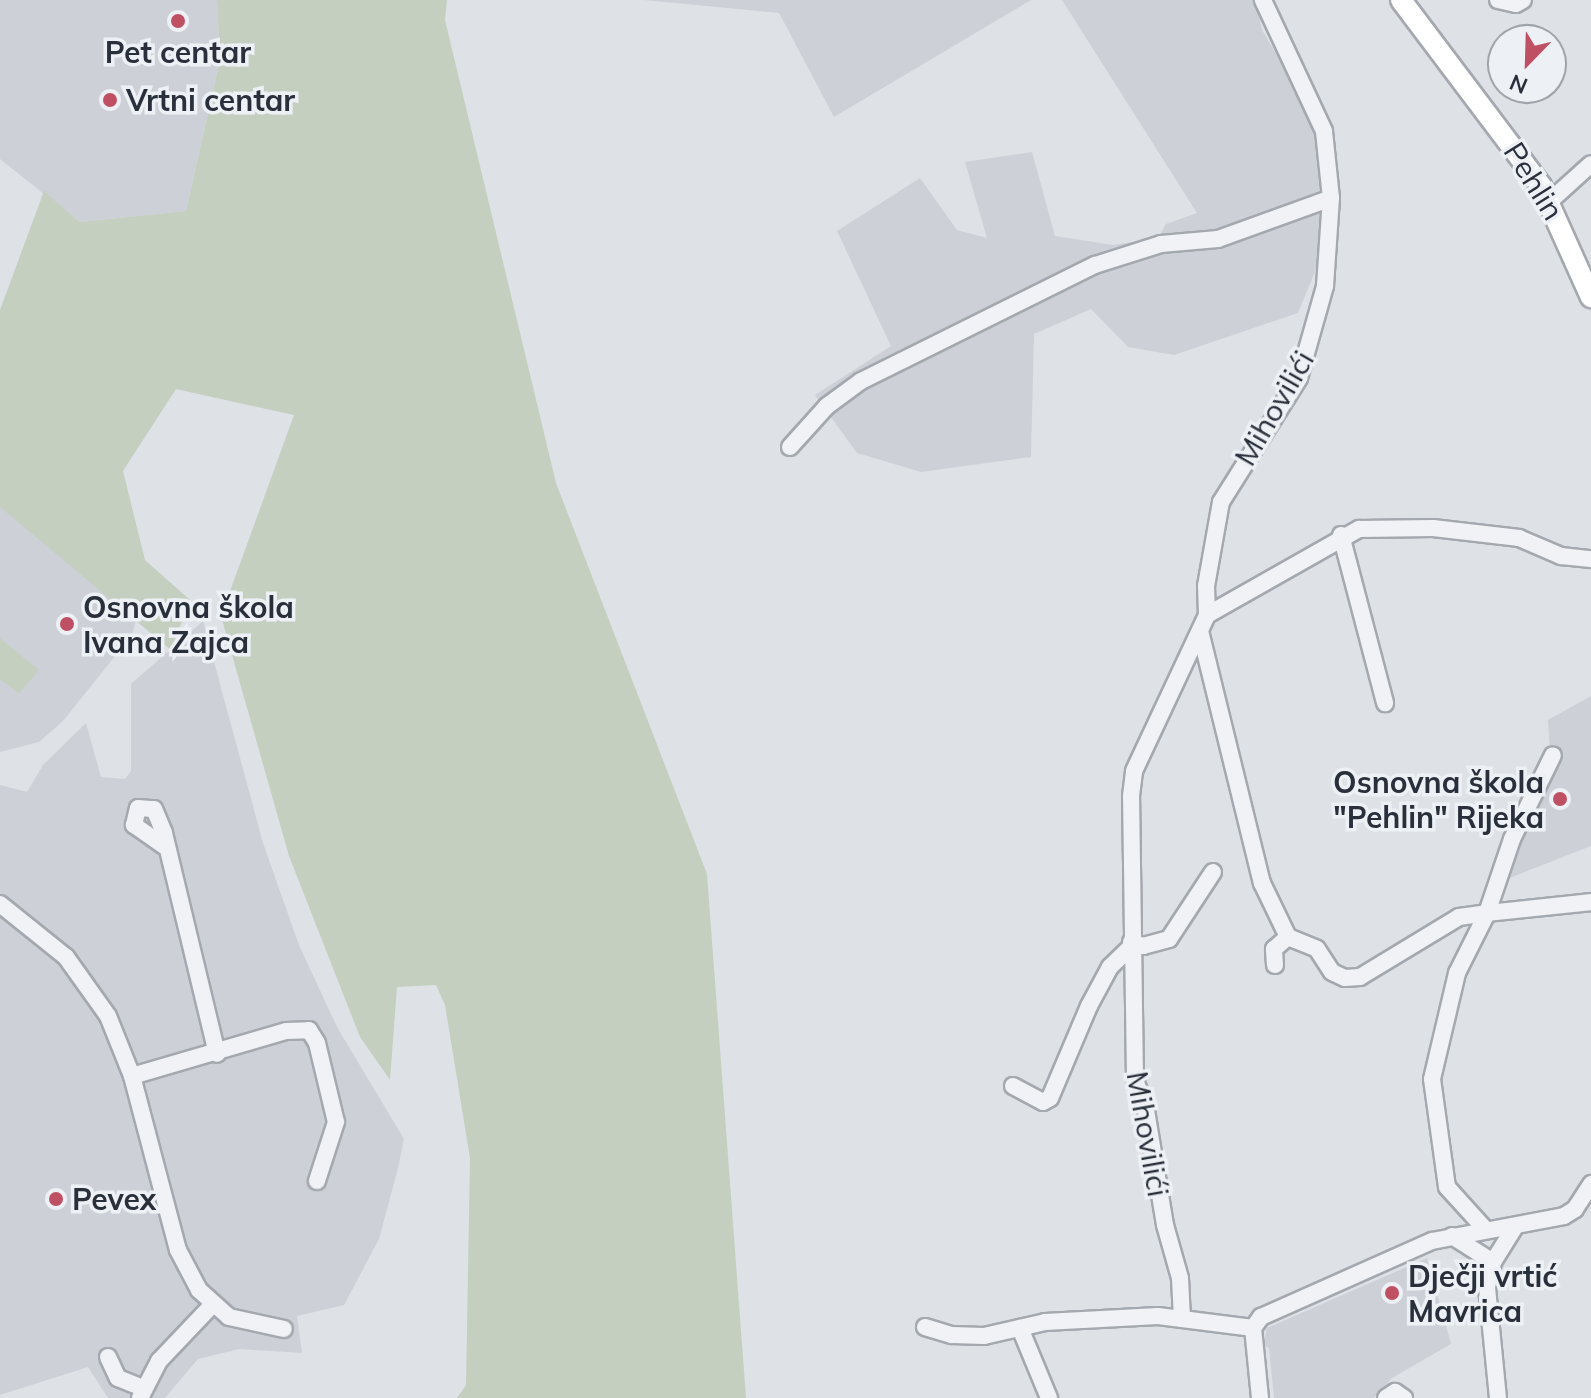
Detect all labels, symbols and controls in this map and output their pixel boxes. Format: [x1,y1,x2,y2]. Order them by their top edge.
marker: Pet centar [169,12,187,30]
north arrow [1487,24,1567,104]
place label: Pet centar [105,34,251,70]
text: N [1505,68,1532,100]
place label: Vrtni centar [126,82,295,118]
marker: Vrtni centar [101,91,119,109]
street label: Pehlin [1496,136,1572,226]
street label: Mihovilići [1227,344,1321,472]
place label: Osnovna škola Ivana Zajca [83,589,294,660]
marker: Osnovna škola Ivana Zajca [58,615,76,633]
place label: Osnovna škola "Pehlin" Rijeka [1333,764,1544,834]
marker: Osnovna škola "Pehlin" Rijeka [1551,790,1569,808]
street label: Mihovilići [1119,1068,1177,1200]
place label: Pevex [72,1181,156,1217]
marker: Pevex [47,1190,65,1208]
place label: Dječji vrtić Mavrica [1408,1258,1557,1328]
marker: Dječji vrtić Mavrica [1383,1284,1401,1302]

